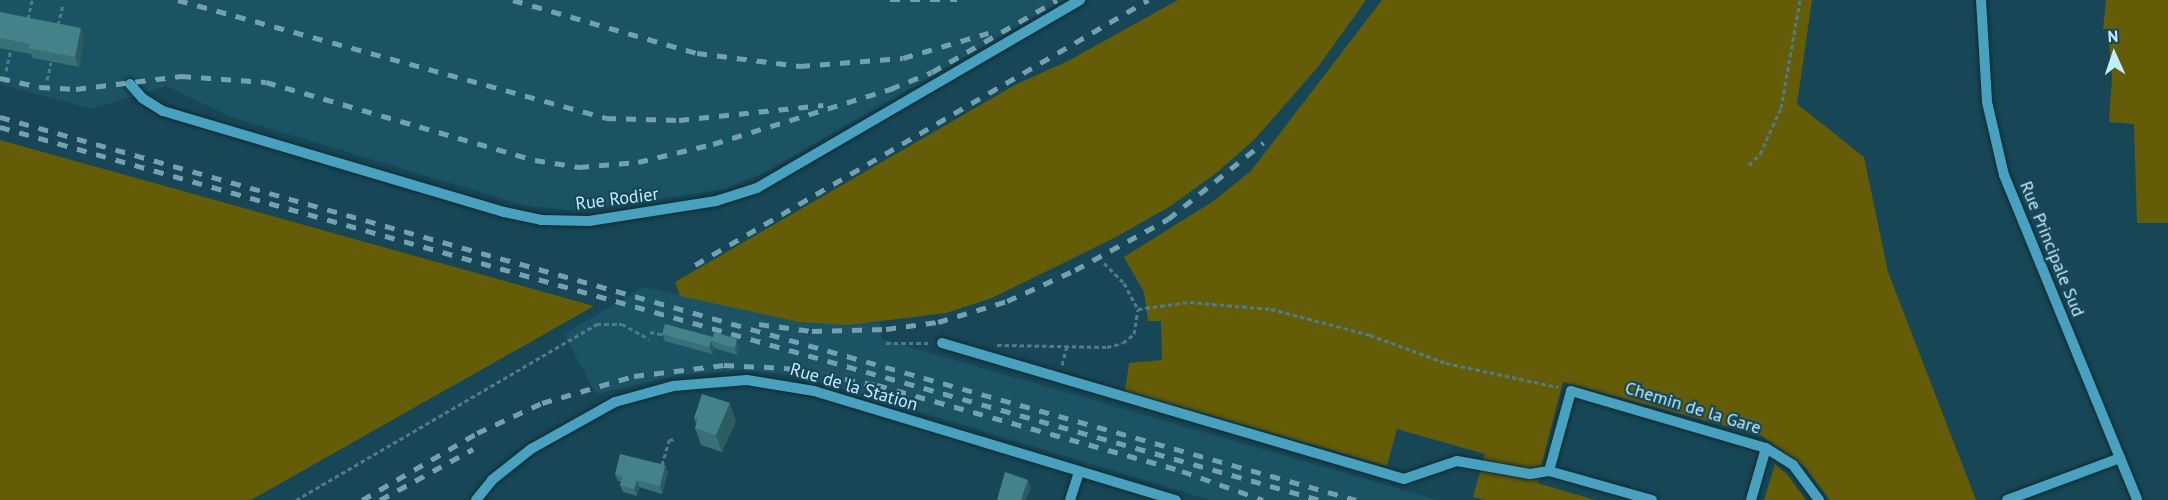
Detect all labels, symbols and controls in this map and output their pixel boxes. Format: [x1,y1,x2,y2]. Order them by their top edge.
north arrow [2084,24,2144,84]
text: N [2107,26,2119,46]
street label: Rue Principale Sud [2015,178,2089,320]
street label: Rue Rodier [574,183,660,215]
street label: Rue de la Station [788,358,920,416]
street label: Chemin de la Gare [1622,377,1764,439]

